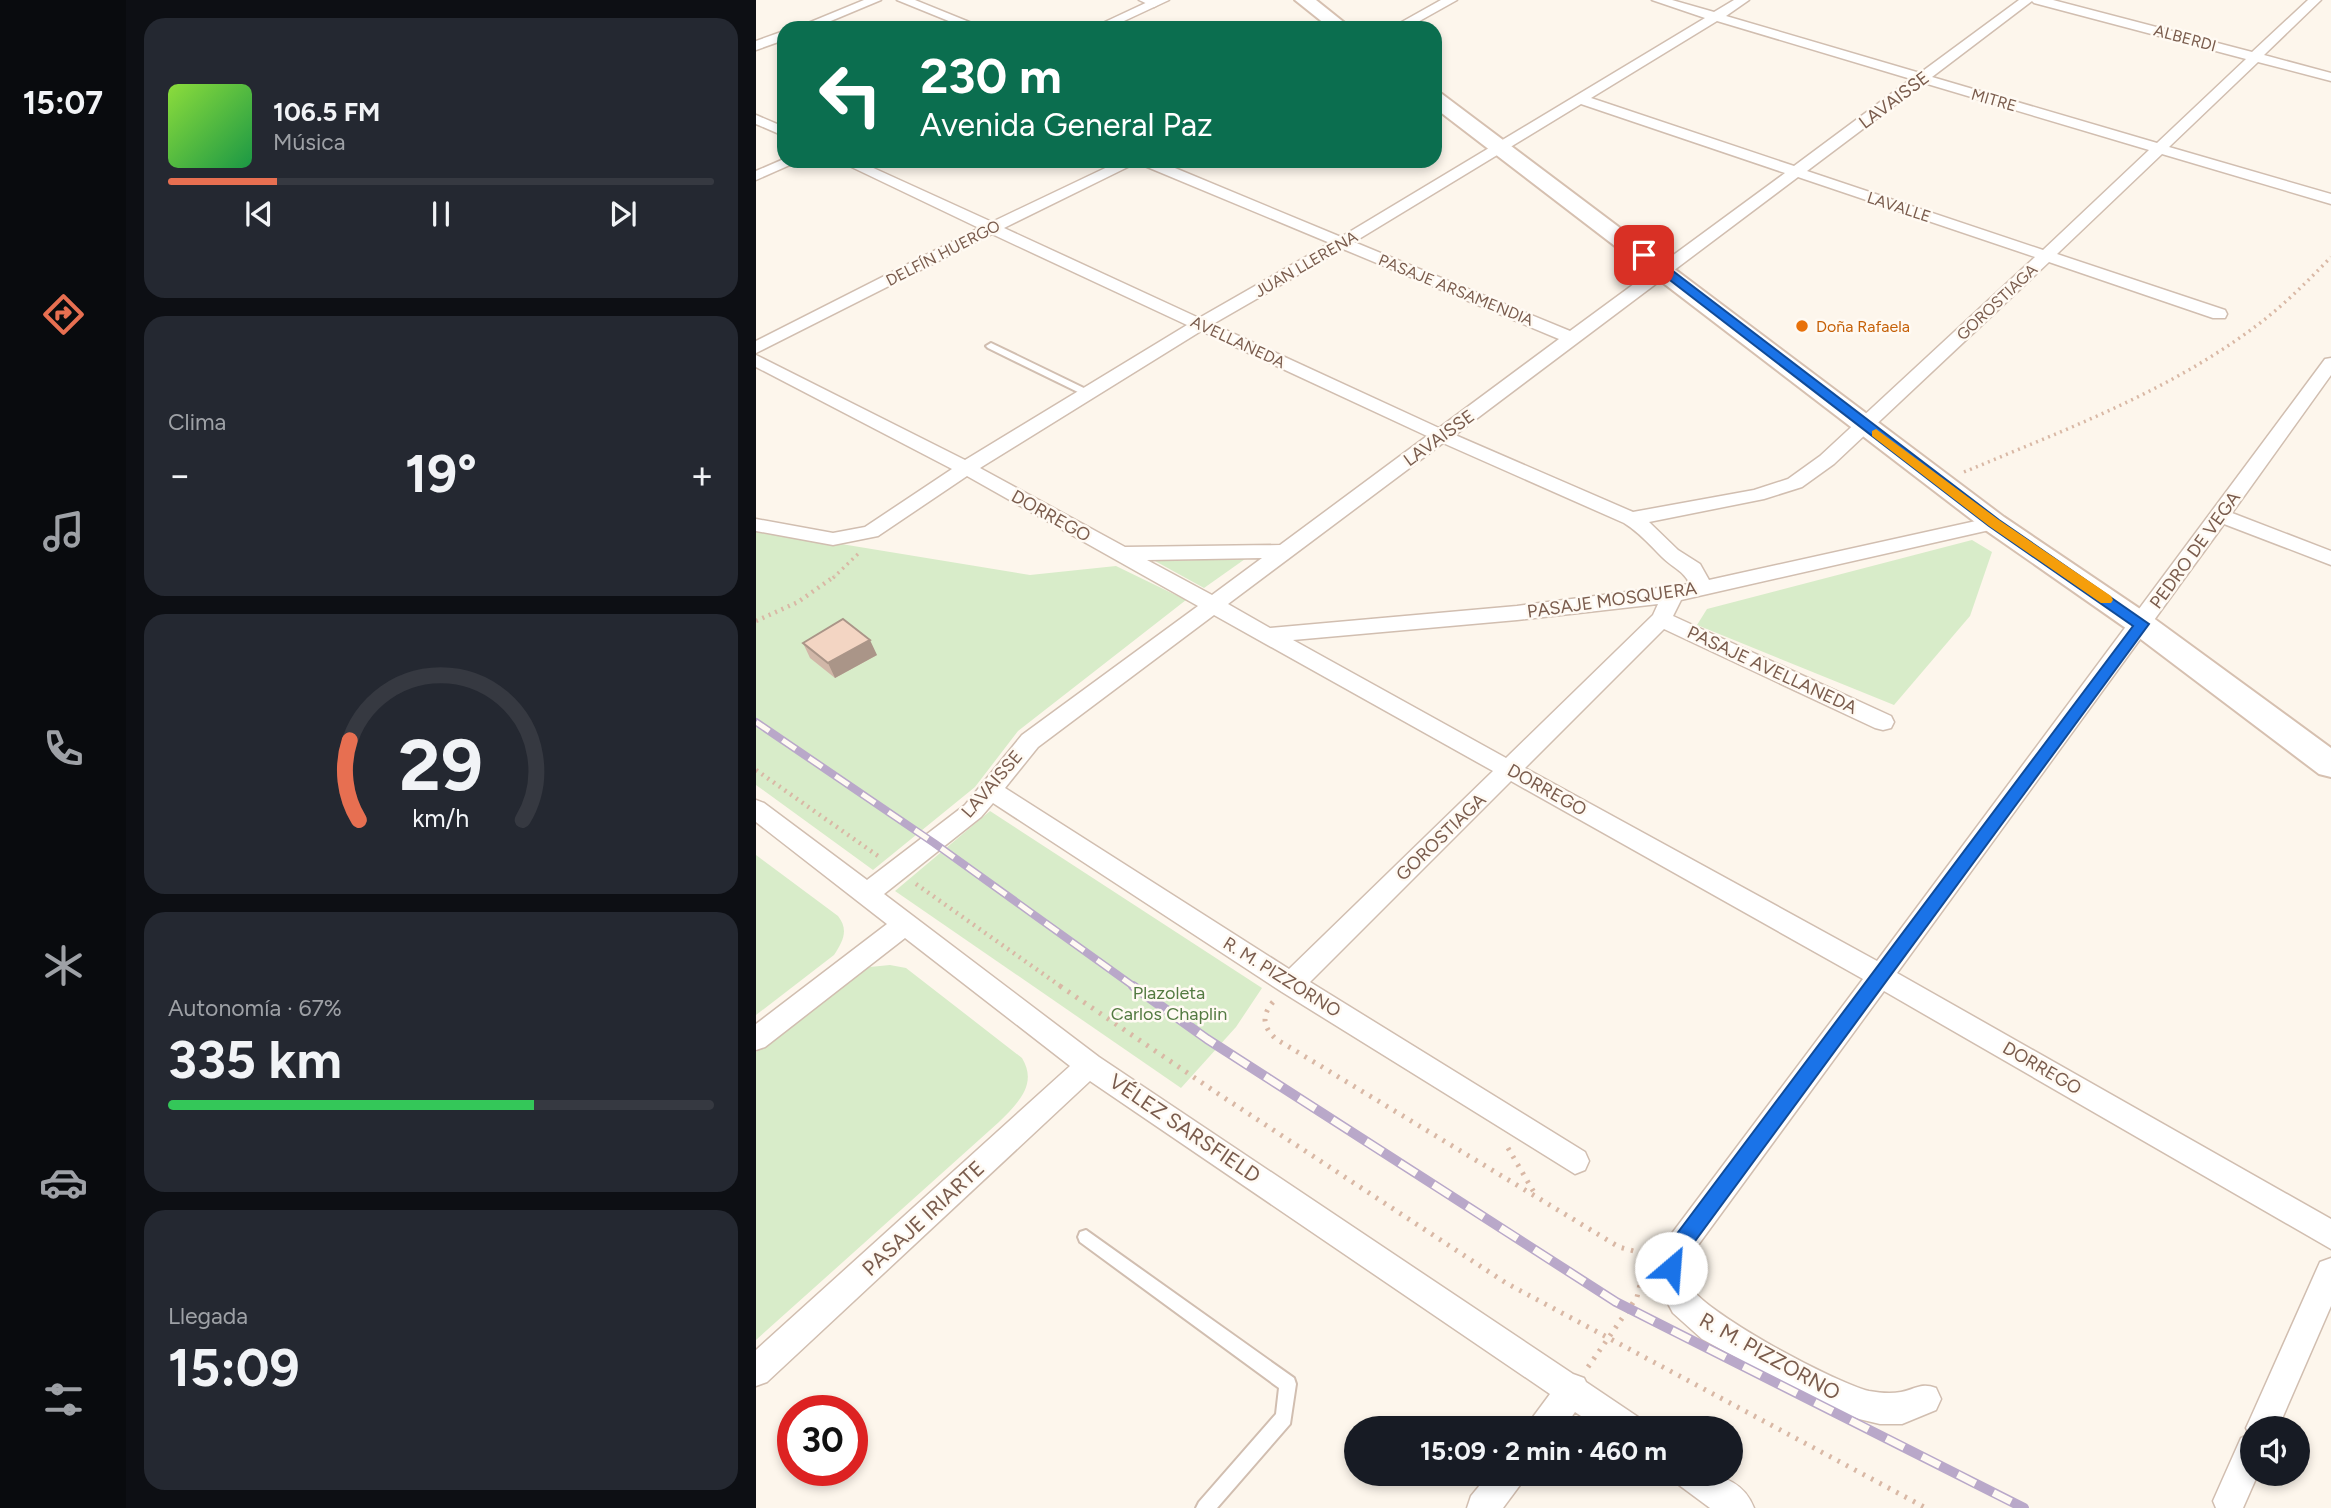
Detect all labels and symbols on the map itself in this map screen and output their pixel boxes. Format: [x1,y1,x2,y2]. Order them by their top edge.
street label: ALBERDI [2152,21,2218,55]
street label: LAVAISSE [1855,66,1933,134]
street label: MITRE [1969,85,2019,115]
street label: LAVALLE [1865,188,1933,226]
street label: DELFÍN HUERGO [883,216,1003,290]
pin [1614,225,1674,285]
street label: JUAN LLERENA [1251,227,1361,301]
street label: PASAJE ARSAMENDIA [1376,250,1536,330]
street label: GOROSTIAGA [1953,260,2041,344]
street label: AVELLANEDA [1188,312,1288,372]
place label: Doña Rafaela [1816,317,1910,336]
marker: Doña Rafaela [1794,318,1810,334]
street label: LAVAISSE [1399,405,1479,471]
street label: DORREGO [1008,485,1094,547]
street label: PEDRO DE VEGA [2145,487,2245,613]
street label: PASAJE MOSQUERA [1526,577,1698,623]
street label: PASAJE AVELLANEDA [1684,621,1860,719]
street label: LAVAISSE [957,746,1027,822]
street label: DORREGO [1504,759,1590,821]
street label: GOROSTIAGA [1392,789,1490,885]
street label: R. M. PIZZORNO [1219,932,1345,1022]
park label: Plazoleta Carlos Chaplin [1111,982,1227,1025]
street label: DORREGO [1999,1037,2085,1099]
street label: VÉLEZ SARSFIELD [1105,1068,1265,1188]
street label: PASAJE IRIARTE [857,1155,989,1281]
position arrow [1634,1231,1708,1305]
street label: R. M. PIZZORNO [1695,1307,1845,1405]
speed limit sign: 30 [777,1395,868,1486]

